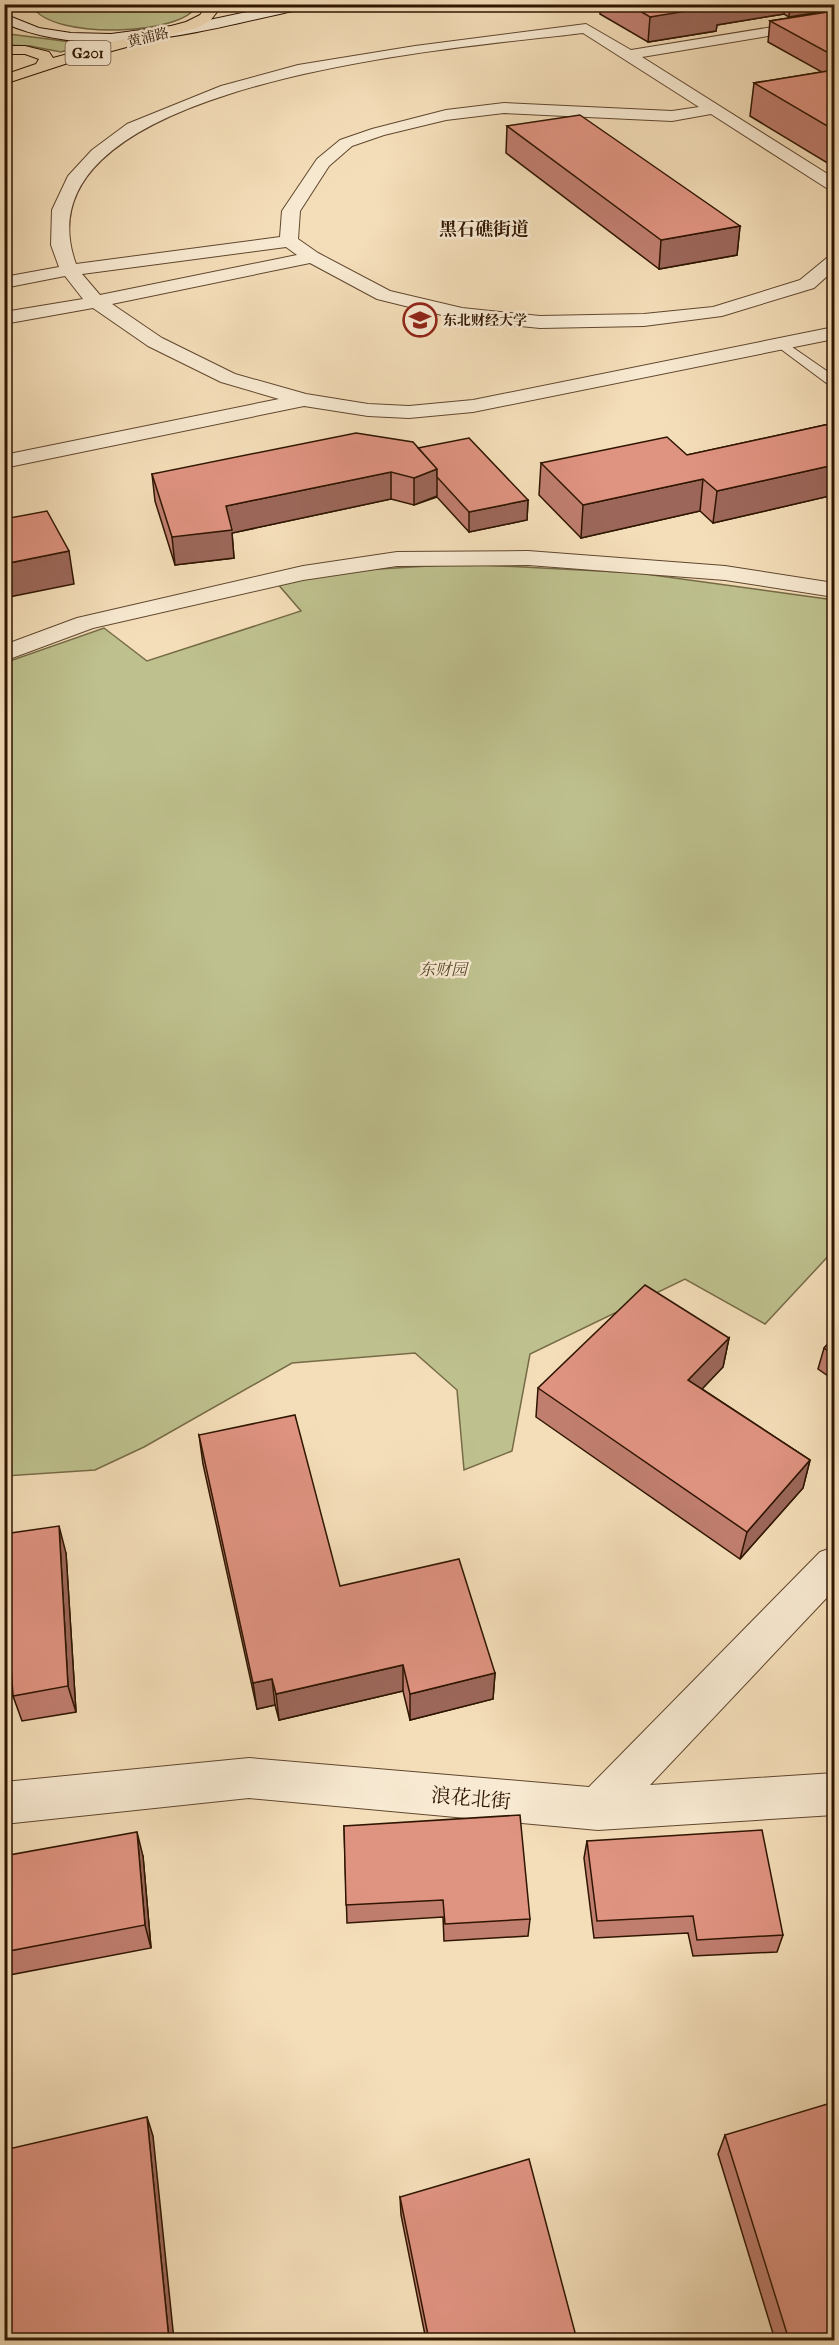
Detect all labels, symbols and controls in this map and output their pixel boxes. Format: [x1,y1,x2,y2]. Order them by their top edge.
street label: 黄浦路 [126,24,171,51]
road number: G201 [66,41,110,65]
district label: 黑石礁街道 [439,219,529,240]
school or university icon: 东北财经大学 [402,302,438,338]
place label: 东北财经大学 [443,312,527,329]
park label: 东财园 [419,960,470,979]
street label: 浪花北街 [430,1784,512,1813]

